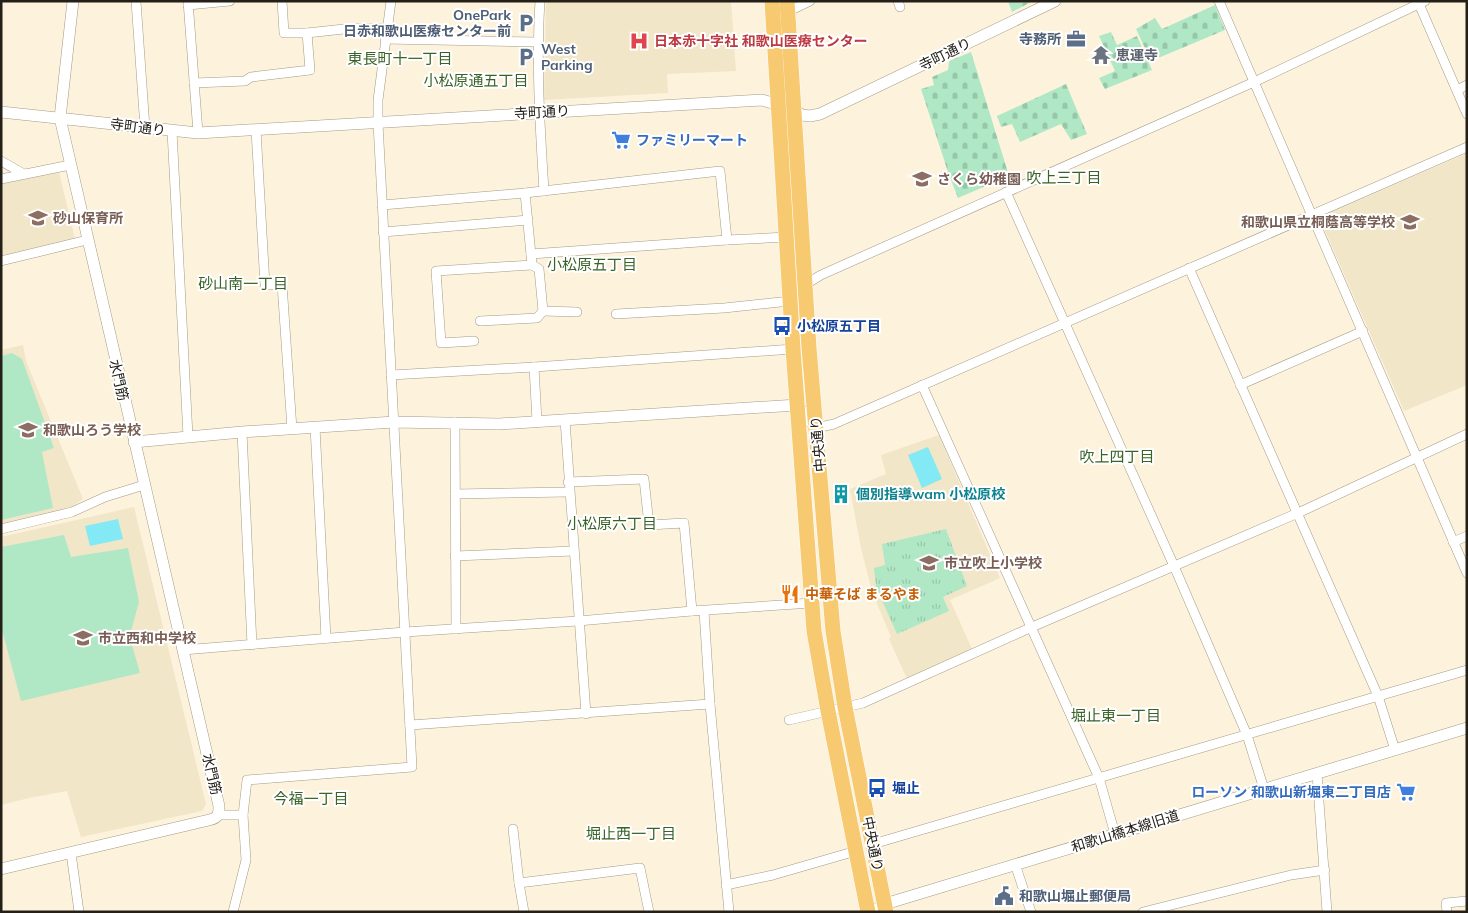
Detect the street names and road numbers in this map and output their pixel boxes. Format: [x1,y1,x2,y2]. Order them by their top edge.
street label: 寺町通り [916,34,974,74]
street label: 寺町通り [514,102,570,122]
street label: 寺町通り [109,115,167,139]
street label: 水門筋 [106,358,132,402]
street label: 中央通り [807,415,829,473]
street label: 水門筋 [199,752,225,796]
street label: 和歌山橋本線旧道 [1069,806,1181,856]
street label: 中央通り [859,815,887,873]

